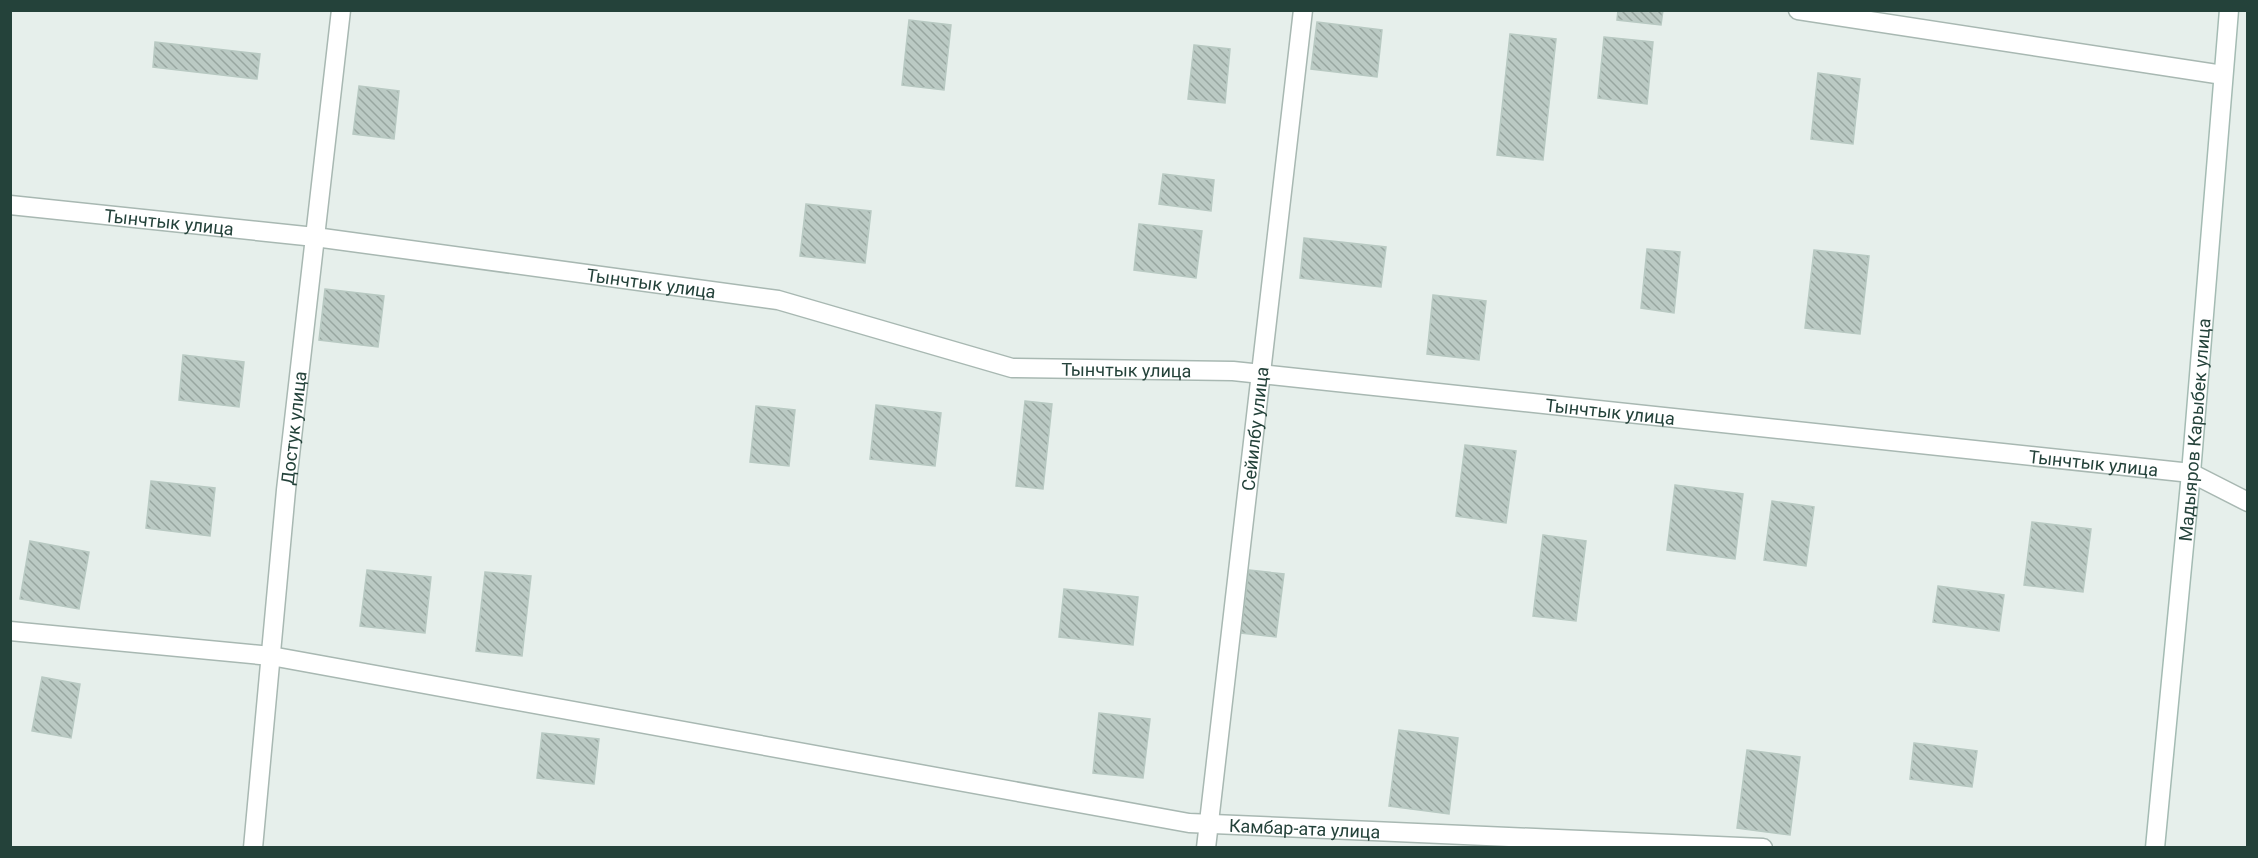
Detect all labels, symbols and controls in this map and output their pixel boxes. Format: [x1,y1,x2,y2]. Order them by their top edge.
street label: Тынчтык улица [103,204,235,239]
street label: Тынчтык улица [585,264,717,302]
street label: Мадыяров Карыбек улица [2174,317,2214,542]
street label: Тынчтык улица [1061,358,1192,381]
street label: Сейилбу улица [1237,366,1272,492]
street label: Достук улица [276,370,310,486]
street label: Тынчтык улица [1544,394,1676,428]
street label: Тынчтык улица [2028,445,2159,480]
street label: Камбар-ата улица [1229,814,1381,842]

